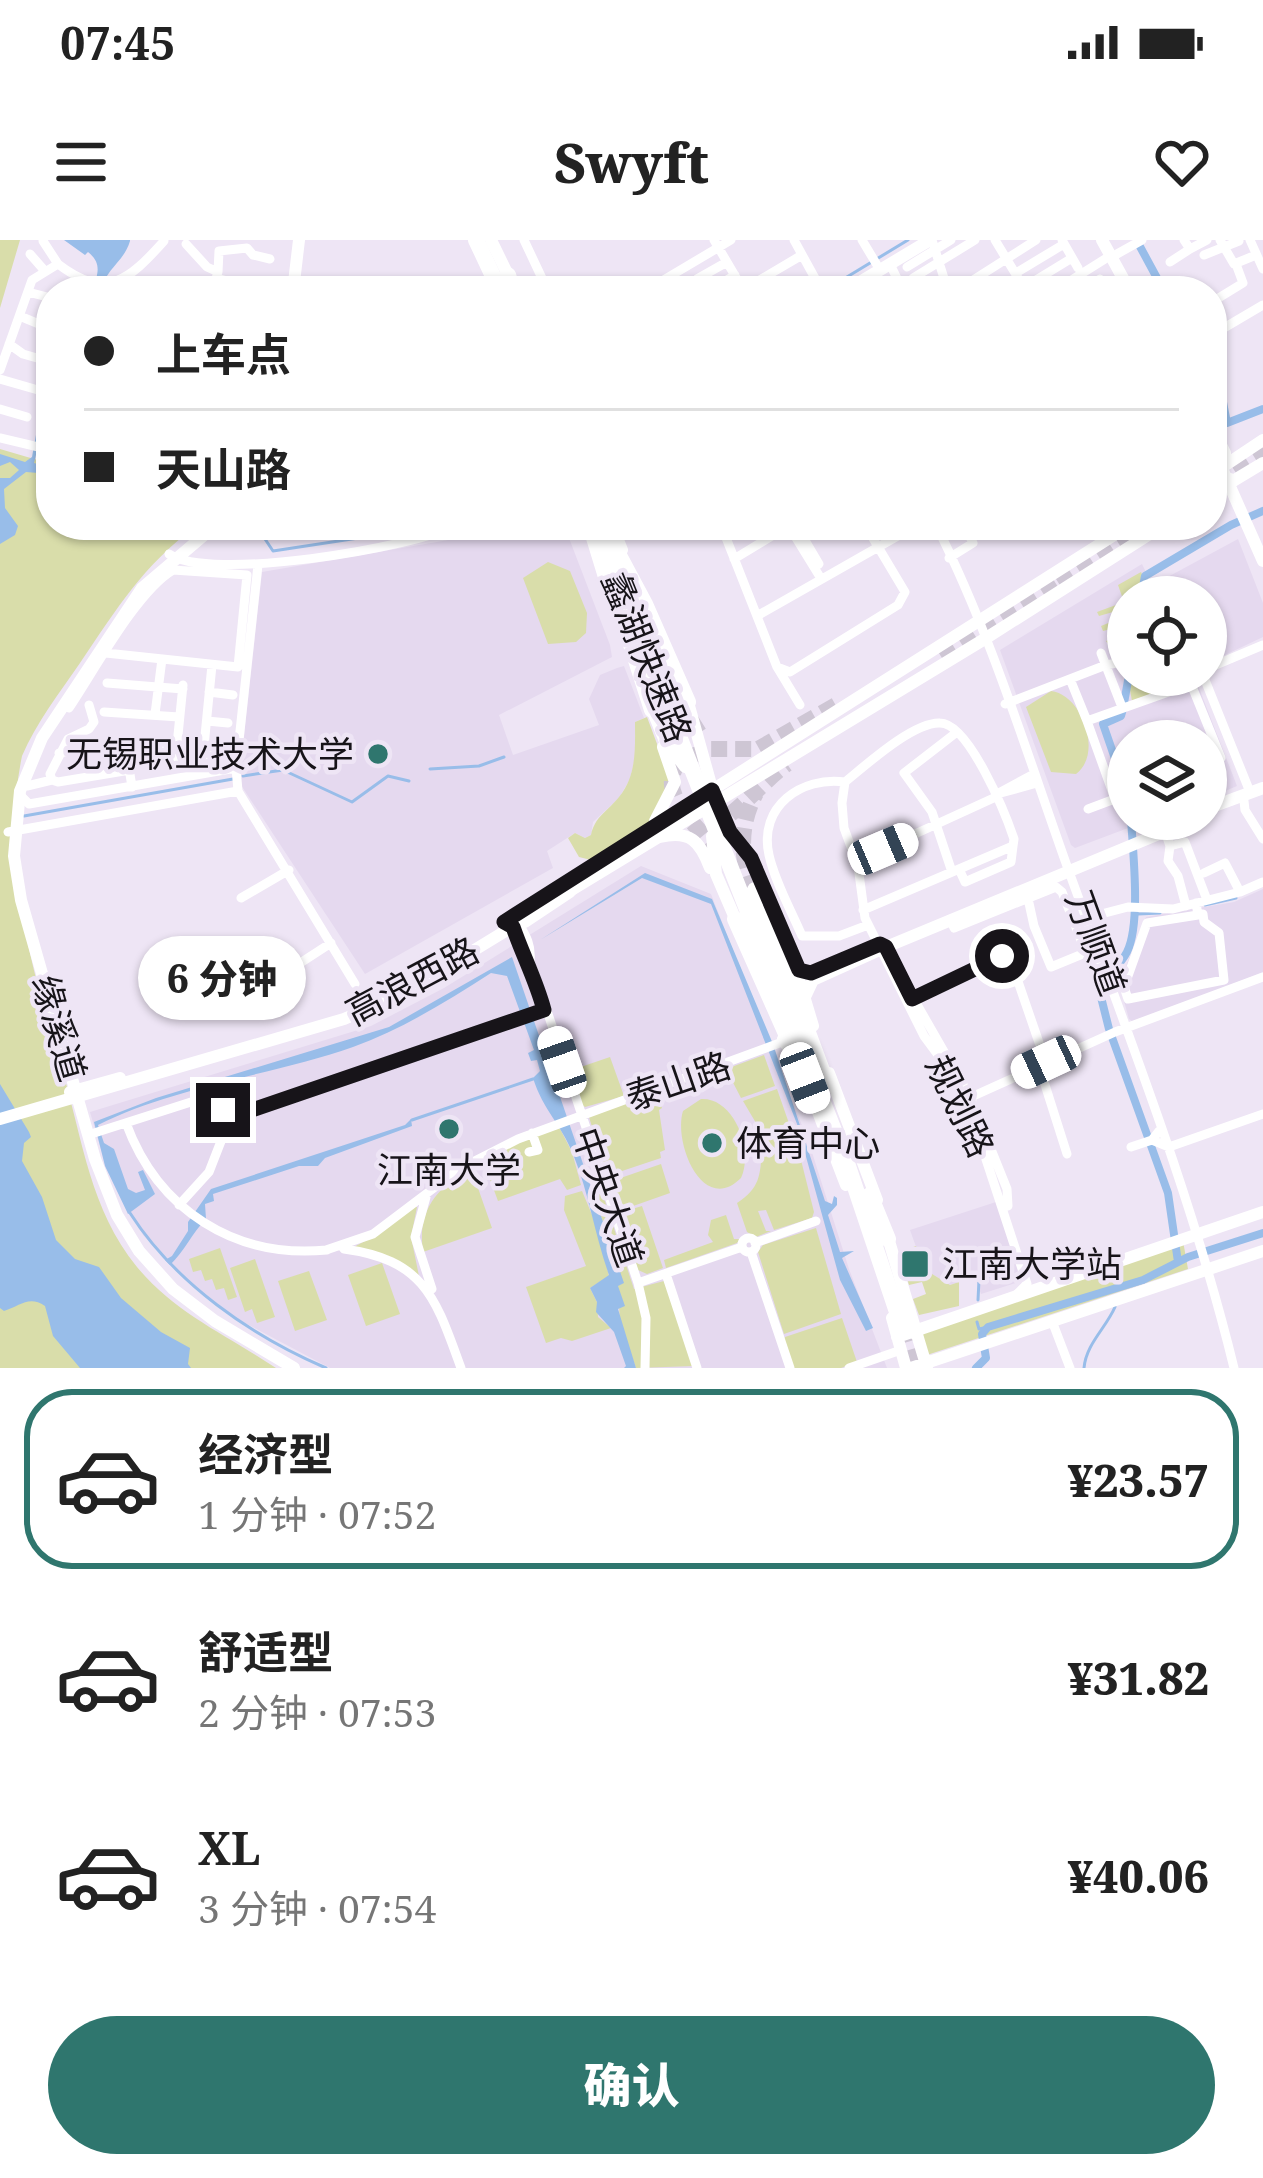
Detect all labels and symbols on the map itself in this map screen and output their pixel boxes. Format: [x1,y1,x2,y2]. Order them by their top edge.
street label: 蠡湖快速路 [591,564,704,749]
place label: 无锡职业技术大学 [66,729,354,778]
marker: 无锡职业技术大学 [365,741,391,767]
car [843,818,923,880]
street label: 万顺道 [1055,884,1138,1002]
street label: 高浪西路 [337,925,487,1036]
route start [975,929,1029,983]
callout: 6 分钟 [139,936,307,1020]
street label: 缘溪道 [21,969,98,1087]
car [533,1022,591,1102]
car [1006,1030,1086,1094]
car [775,1038,835,1118]
street label: 泰山路 [619,1040,737,1121]
street label: 规划路 [915,1046,1006,1165]
route end [196,1083,250,1137]
marker: 江南大学 [436,1116,462,1142]
place label: 体育中心 [736,1118,880,1167]
street label: 中央大道 [562,1121,655,1273]
marker: 体育中心 [699,1130,725,1156]
place label: 江南大学 [377,1145,521,1194]
place label: 江南大学站 [942,1239,1122,1288]
marker: 江南大学站 [899,1248,931,1280]

